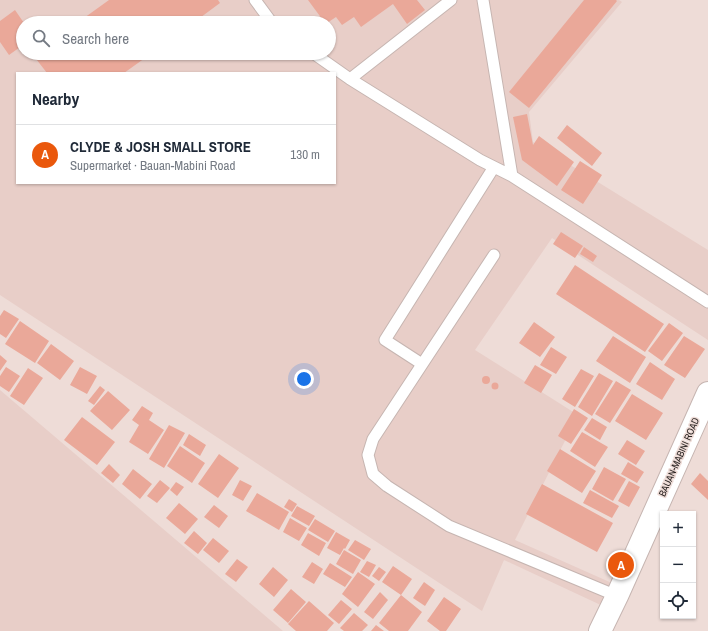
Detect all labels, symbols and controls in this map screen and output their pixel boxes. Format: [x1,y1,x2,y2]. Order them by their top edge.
search box [16,16,336,60]
icon: search [30,27,52,49]
text: Search here [62,28,129,49]
text: Nearby [32,87,79,110]
text: CLYDE & JOSH SMALL STORE [70,136,251,157]
text: A [41,146,49,163]
text: 130 m [290,146,320,163]
text: Supermarket · Bauan-Mabini Road [70,157,235,174]
your location [294,369,314,389]
street label: BAUAN-MABINI ROAD [656,415,702,499]
map controls [660,511,696,619]
button: + [660,511,696,547]
button: − [660,547,696,583]
pin: A [608,550,634,580]
button: locate [660,583,696,619]

